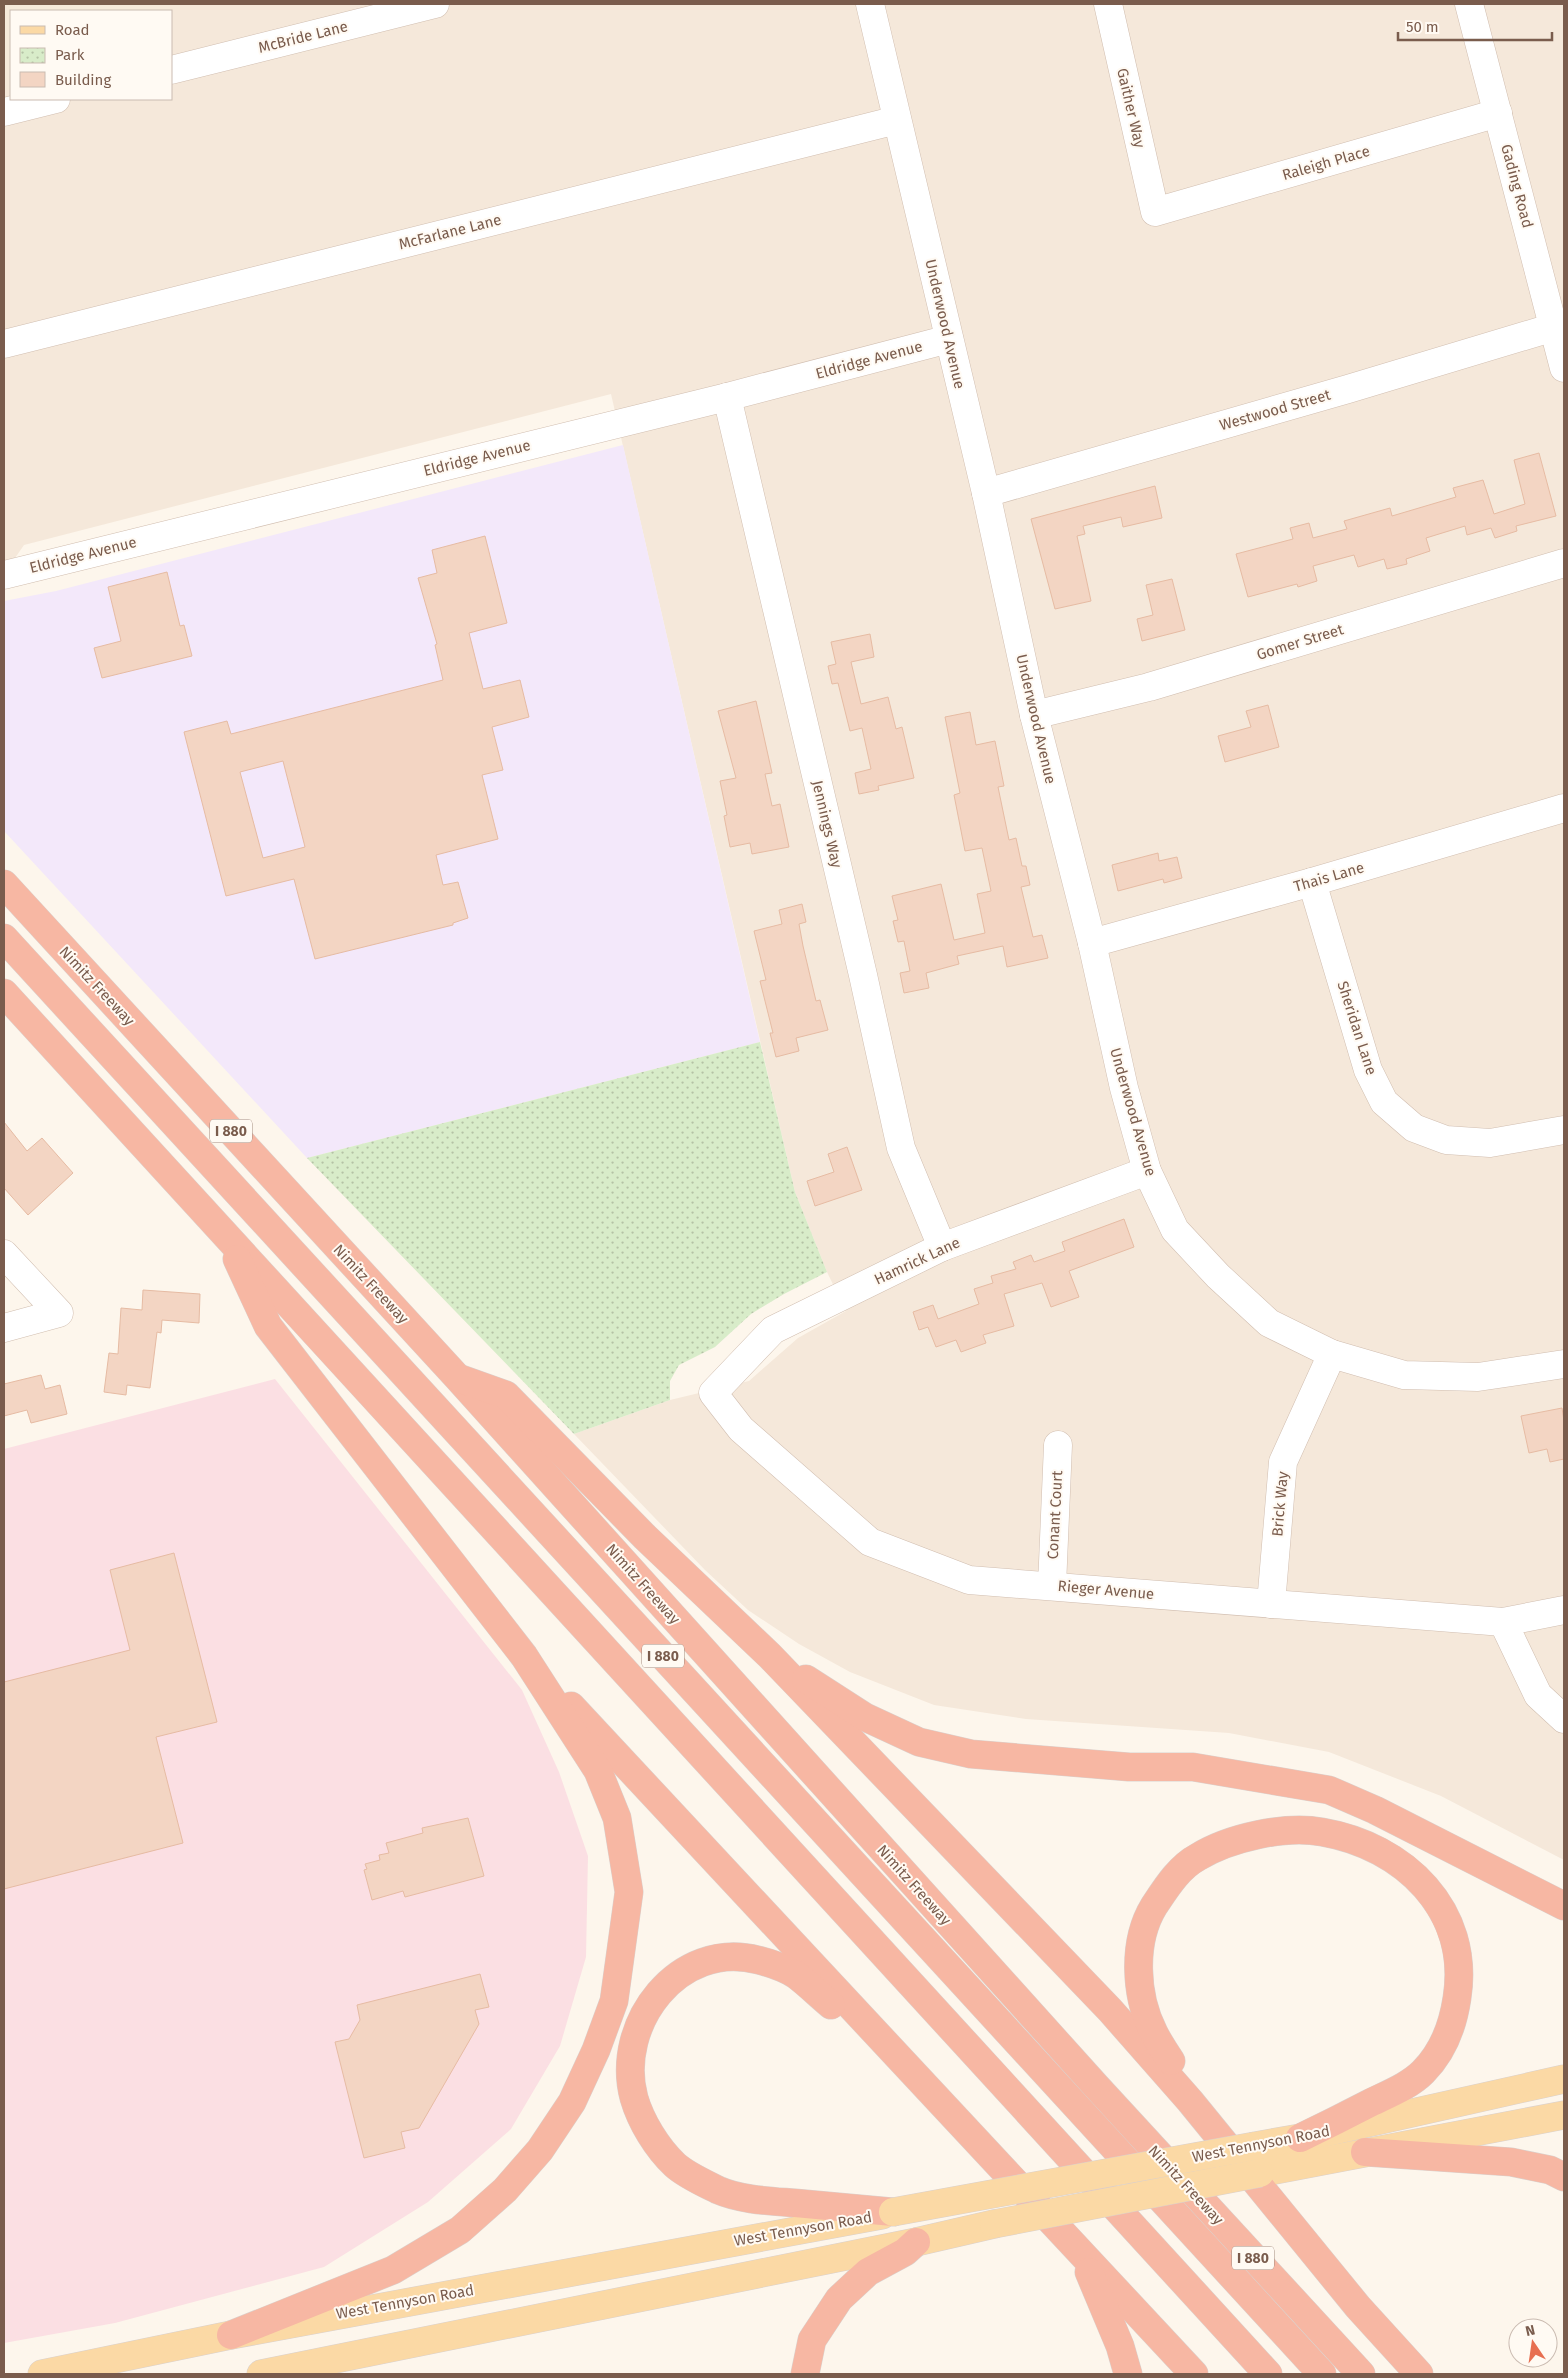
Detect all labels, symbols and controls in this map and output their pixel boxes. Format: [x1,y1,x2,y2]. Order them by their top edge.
legend [10,10,172,100]
scale bar [1398,10,1552,42]
street label: McBride Lane [256,17,350,57]
text: 50 m [1406,18,1439,36]
text: Road [55,21,90,39]
text: Park [55,46,85,64]
street label: Gaither Way [1113,66,1149,150]
text: Building [55,71,111,89]
street label: Raleigh Place [1280,142,1372,184]
street label: Gading Road [1497,142,1537,230]
street label: McFarlane Lane [397,211,503,253]
street label: Underwood Avenue [921,257,969,391]
street label: Eldridge Avenue [814,337,924,383]
street label: Westwood Street [1217,385,1333,434]
street label: Eldridge Avenue [422,436,532,480]
street label: Eldridge Avenue [28,533,138,577]
street label: Gomer Street [1254,620,1346,664]
street label: Underwood Avenue [1012,652,1060,786]
street label: Jennings Way [808,778,846,870]
street label: Thais Lane [1292,858,1366,896]
street label: Nimitz Freeway [56,943,139,1030]
street label: Sheridan Lane [1333,979,1381,1077]
street label: Underwood Avenue [1106,1046,1160,1178]
road number: I 880 [210,1120,252,1142]
street label: Hamrick Lane [871,1233,963,1289]
street label: Nimitz Freeway [330,1241,413,1328]
street label: Conant Court [1044,1470,1066,1560]
street label: Brick Way [1268,1470,1292,1537]
street label: Nimitz Freeway [602,1540,684,1628]
street label: Rieger Avenue [1057,1577,1155,1603]
road number: I 880 [642,1644,684,1668]
street label: Nimitz Freeway [873,1841,955,1929]
street label: West Tennyson Road [1191,2122,1331,2166]
street label: Nimitz Freeway [1145,2142,1228,2229]
street label: West Tennyson Road [733,2208,873,2250]
road number: I 880 [1232,2246,1274,2270]
street label: West Tennyson Road [335,2281,475,2323]
north arrow [1508,2318,1558,2368]
text: N [1524,2321,1537,2340]

